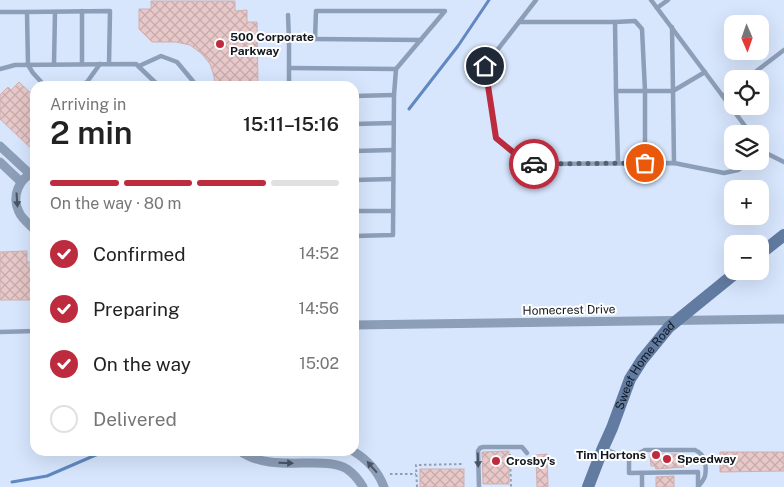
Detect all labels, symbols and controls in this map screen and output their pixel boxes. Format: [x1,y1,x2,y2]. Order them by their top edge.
north arrow [724,15,769,60]
map controls [724,15,769,280]
place label: 500 Corporate Parkway [230,30,314,58]
marker: 500 Corporate Parkway [214,38,226,50]
pin [464,45,506,87]
icon: home [471,52,499,80]
button: locate [724,70,769,115]
text: Arriving in [50,95,126,114]
text: 15:11–15:16 [243,113,339,135]
text: 2 min [50,114,133,151]
button: layers [724,125,769,170]
courier [509,139,559,189]
pin [624,142,666,184]
icon: bag [631,149,659,177]
icon: car [520,150,548,178]
button: + [724,180,769,225]
one-way arrow [14,193,22,209]
text: On the way · 80 m [50,194,181,213]
button: − [724,235,769,280]
icon: check [50,240,78,268]
text: Confirmed [93,243,186,265]
text: 14:52 [299,244,339,263]
icon: check [50,295,78,323]
text: Preparing [93,298,180,320]
text: 14:56 [299,299,339,318]
street label: Homecrest Drive [522,302,616,318]
street label: Sweet Home Road [612,318,678,412]
icon: check [50,350,78,378]
text: On the way [93,353,191,375]
text: 15:02 [299,354,339,373]
text: Delivered [93,408,177,430]
place label: Tim Hortons [576,448,646,462]
marker: Tim Hortons [650,449,662,461]
one-way arrow [474,452,482,468]
place label: Speedway [677,452,737,466]
marker: Speedway [661,453,673,465]
place label: Crosby's [506,454,555,468]
marker: Crosby's [490,455,502,467]
one-way arrow [278,459,294,467]
one-way arrow [366,460,377,473]

